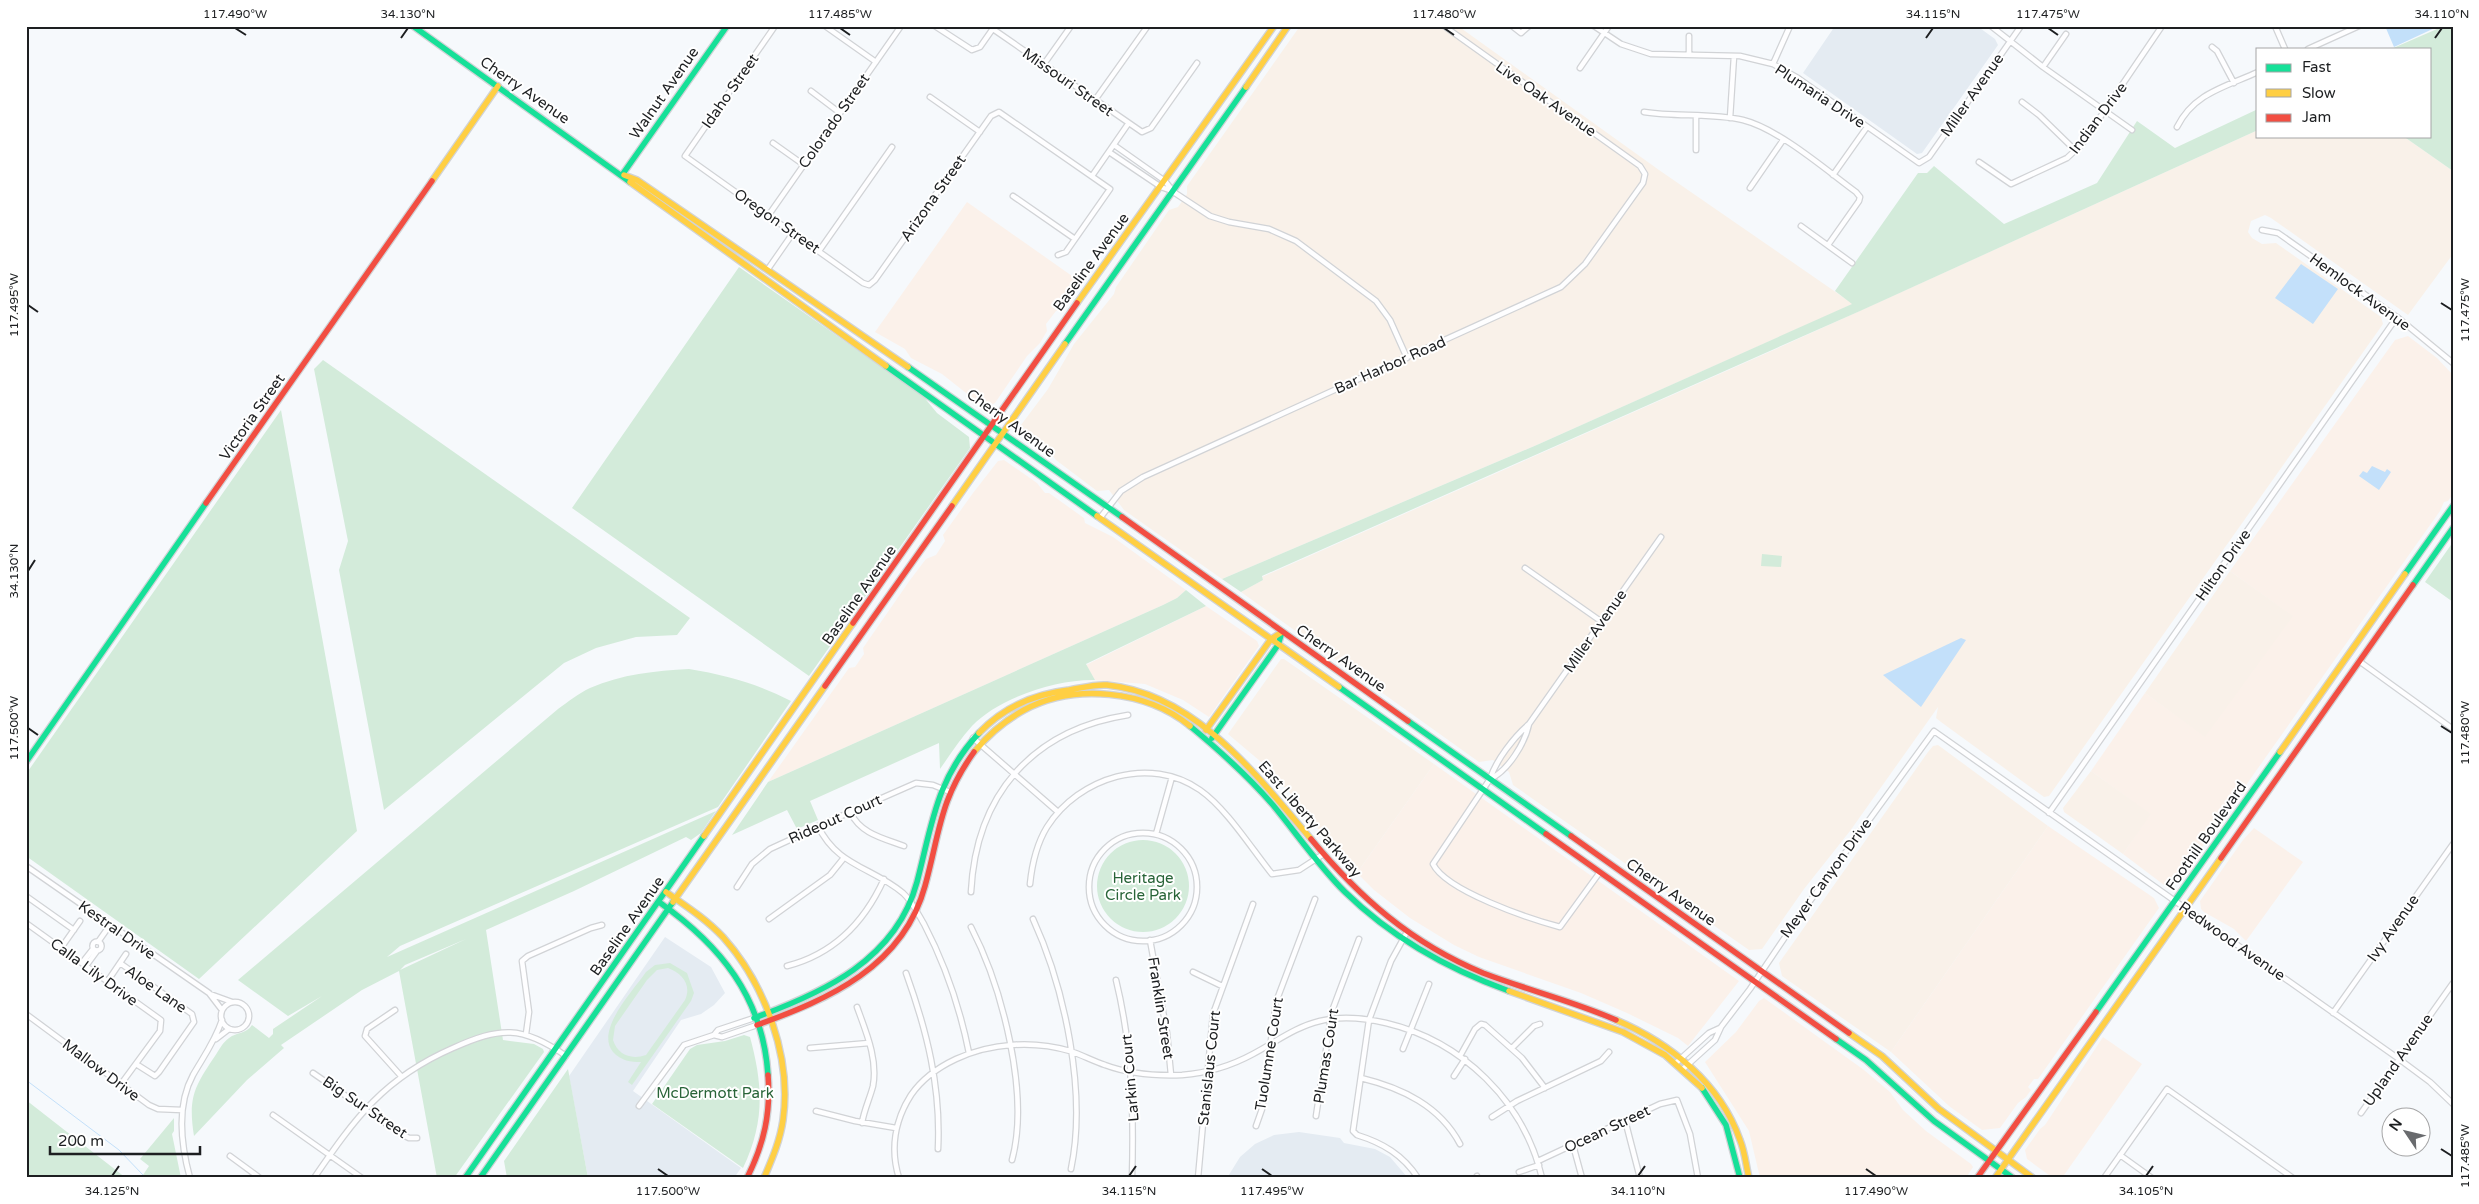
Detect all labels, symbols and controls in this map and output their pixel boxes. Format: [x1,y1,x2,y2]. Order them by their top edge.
text: 117.490°W [203,7,267,21]
text: 34.130°N [381,7,435,21]
text: 117.485°W [808,7,872,21]
text: 117.480°W [1412,7,1476,21]
text: 34.115°N [1906,7,1960,21]
text: 117.475°W [2016,7,2080,21]
text: 34.110°N [2415,7,2469,21]
street label: Walnut Avenue [626,43,702,143]
street label: Missouri Street [1019,44,1117,120]
legend [2256,48,2432,138]
street label: Idaho Street [698,50,762,132]
street label: Miller Avenue [1937,50,2007,140]
street label: Cherry Avenue [477,52,573,128]
street label: Live Oak Avenue [1492,58,1600,140]
text: Fast [2302,58,2332,76]
street label: Plumaria Drive [1772,60,1868,132]
street label: Colorado Street [795,70,874,172]
street label: Indian Drive [2065,79,2131,157]
text: Slow [2302,84,2336,102]
text: Jam [2302,108,2331,126]
street label: Arizona Street [897,151,970,245]
street label: Oregon Street [731,185,824,257]
street label: Baseline Avenue [1049,209,1133,315]
street label: Hemlock Avenue [2306,249,2414,335]
text: 117.495°W [7,273,21,337]
text: 117.475°W [2458,278,2472,342]
street label: Bar Harbor Road [1332,332,1448,398]
street label: Victoria Street [216,370,289,464]
street label: Cherry Avenue [963,385,1059,461]
street label: Hilton Drive [2192,526,2254,604]
street label: Baseline Avenue [818,542,900,648]
text: 34.130°N [7,544,21,598]
street label: Miller Avenue [1560,586,1630,676]
street label: Cherry Avenue [1293,620,1389,696]
text: 117.500°W [7,696,21,760]
text: 117.480°W [2458,701,2472,765]
street label: East Liberty Parkway [1254,757,1366,881]
street label: Foothill Boulevard [2162,778,2250,894]
street label: Rideout Court [786,790,885,848]
street label: Meyer Canyon Drive [1776,815,1876,941]
street label: Cherry Avenue [1623,854,1719,930]
park label: Heritage Circle Park [1105,869,1181,904]
street label: Baseline Avenue [586,873,668,979]
street label: Ivy Avenue [2363,891,2423,965]
street label: Kestral Drive [75,897,159,963]
street label: Redwood Avenue [2175,898,2289,984]
street label: Calla Lily Drive [47,934,141,1010]
street label: Franklin Street [1144,955,1178,1061]
street label: Aloe Lane [122,961,190,1017]
street label: Tuolumne Court [1251,996,1287,1112]
street label: Plumas Court [1310,1007,1342,1105]
street label: Stanislaus Court [1194,1009,1224,1126]
street label: Upland Avenue [2359,1010,2437,1110]
street label: Larkin Court [1117,1033,1143,1122]
street label: Mallow Drive [59,1035,143,1105]
street label: Big Sur Street [319,1072,411,1142]
park label: McDermott Park [656,1084,774,1102]
street label: Ocean Street [1561,1101,1653,1157]
north arrow [2382,1106,2432,1156]
text: N [2386,1115,2406,1134]
scale bar [50,1124,200,1156]
text: 117.485°W [2458,1124,2472,1188]
text: 200 m [58,1132,104,1150]
text: 34.125°N [85,1184,139,1198]
text: 117.500°W [636,1184,700,1198]
text: 34.115°N [1102,1184,1156,1198]
text: 117.495°W [1240,1184,1304,1198]
text: 34.110°N [1611,1184,1665,1198]
text: 117.490°W [1844,1184,1908,1198]
text: 34.105°N [2119,1184,2173,1198]

